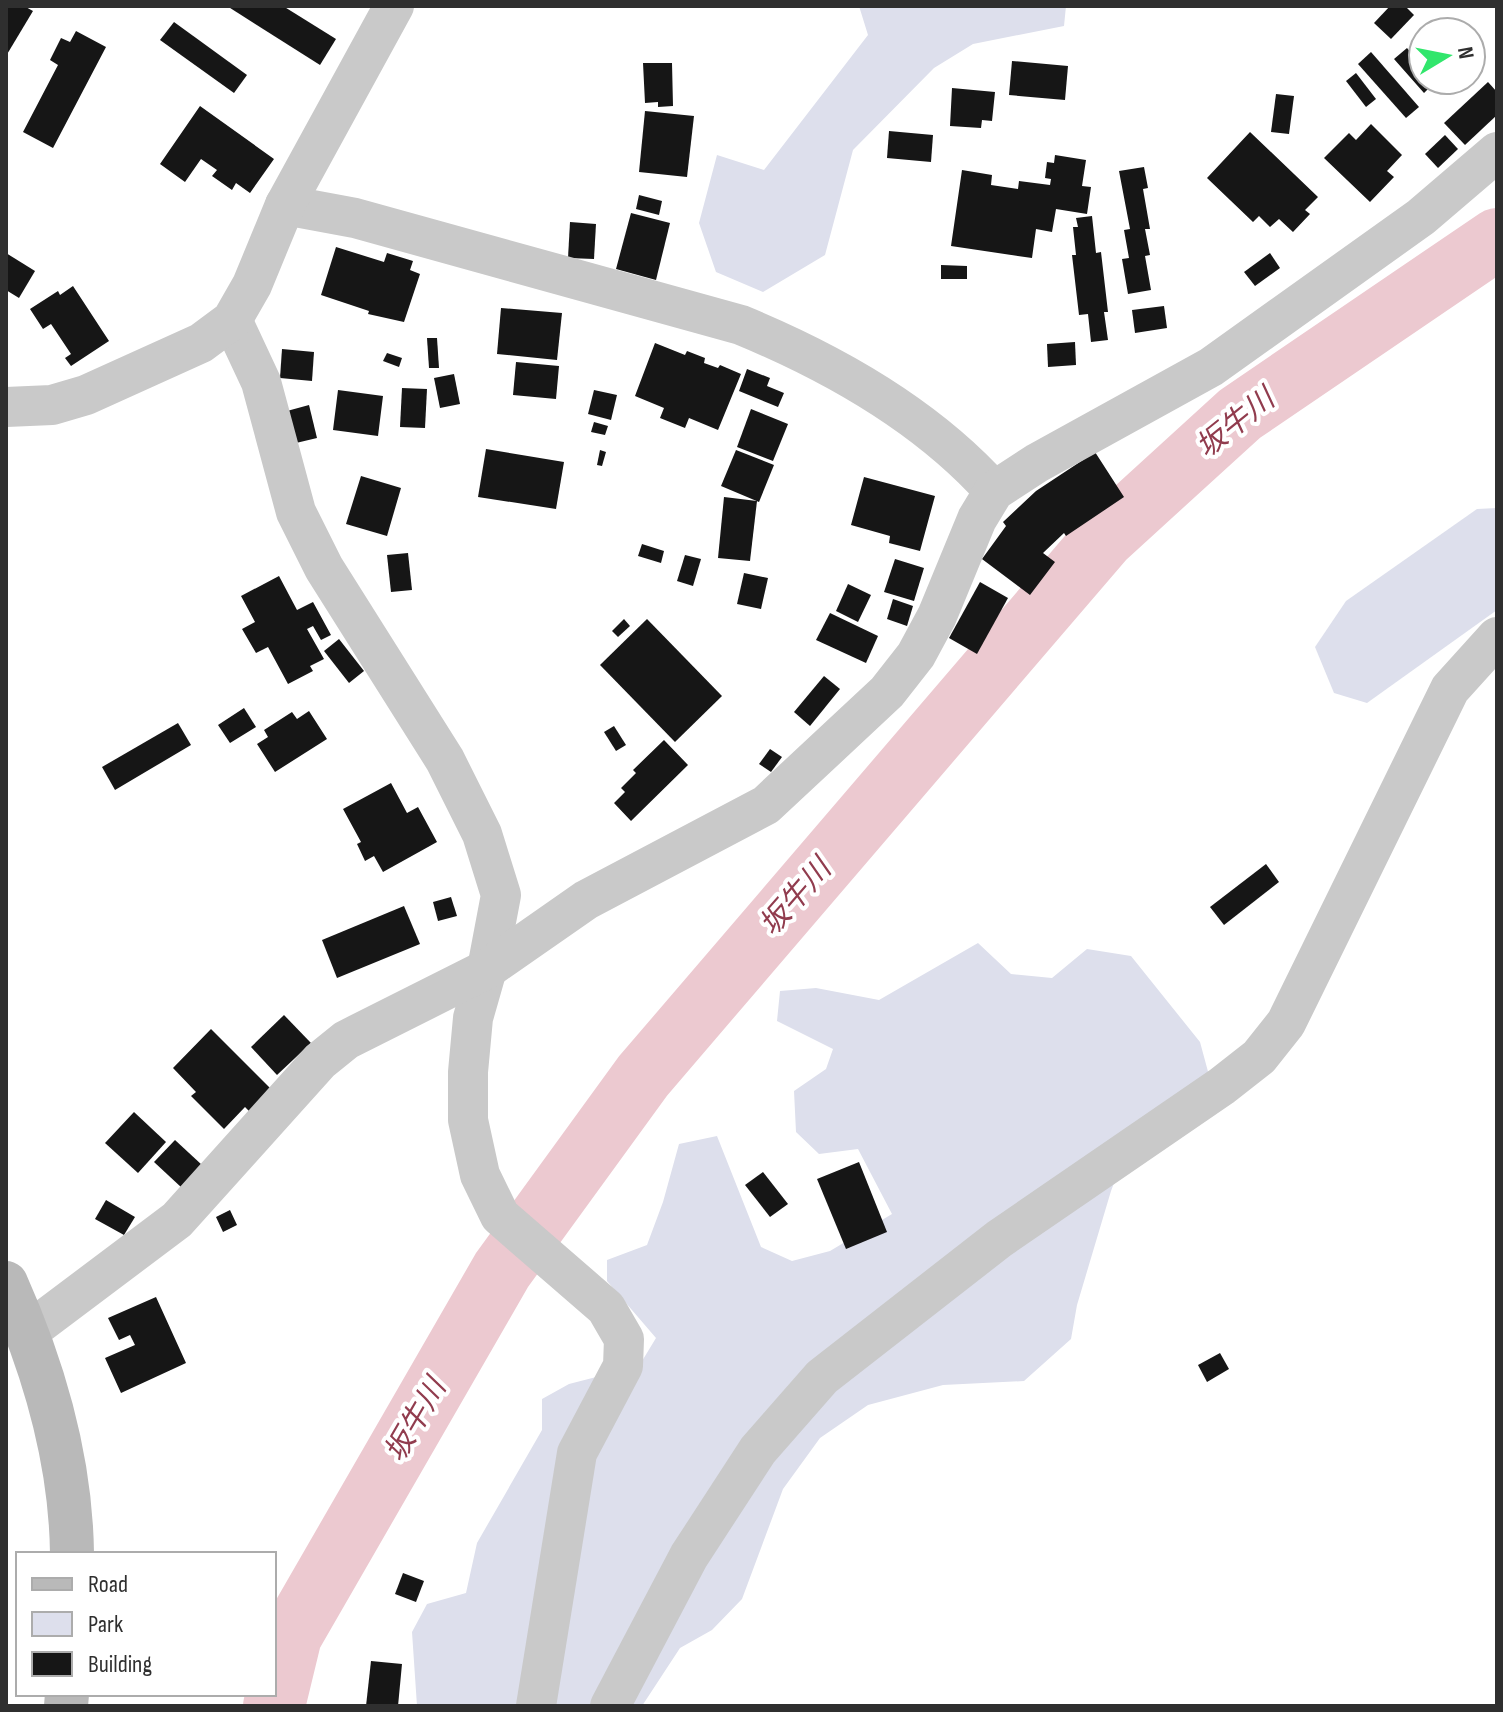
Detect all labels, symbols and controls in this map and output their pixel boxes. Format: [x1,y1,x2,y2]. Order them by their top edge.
north arrow [1407,16,1487,96]
text: N [1451,45,1480,61]
water label: 坂牛川 [1189,380,1284,466]
water label: 坂牛川 [753,850,841,943]
water label: 坂牛川 [378,1370,455,1468]
legend [16,1552,276,1696]
text: Road [88,1570,128,1599]
text: Park [88,1610,123,1639]
text: Building [88,1650,152,1679]

